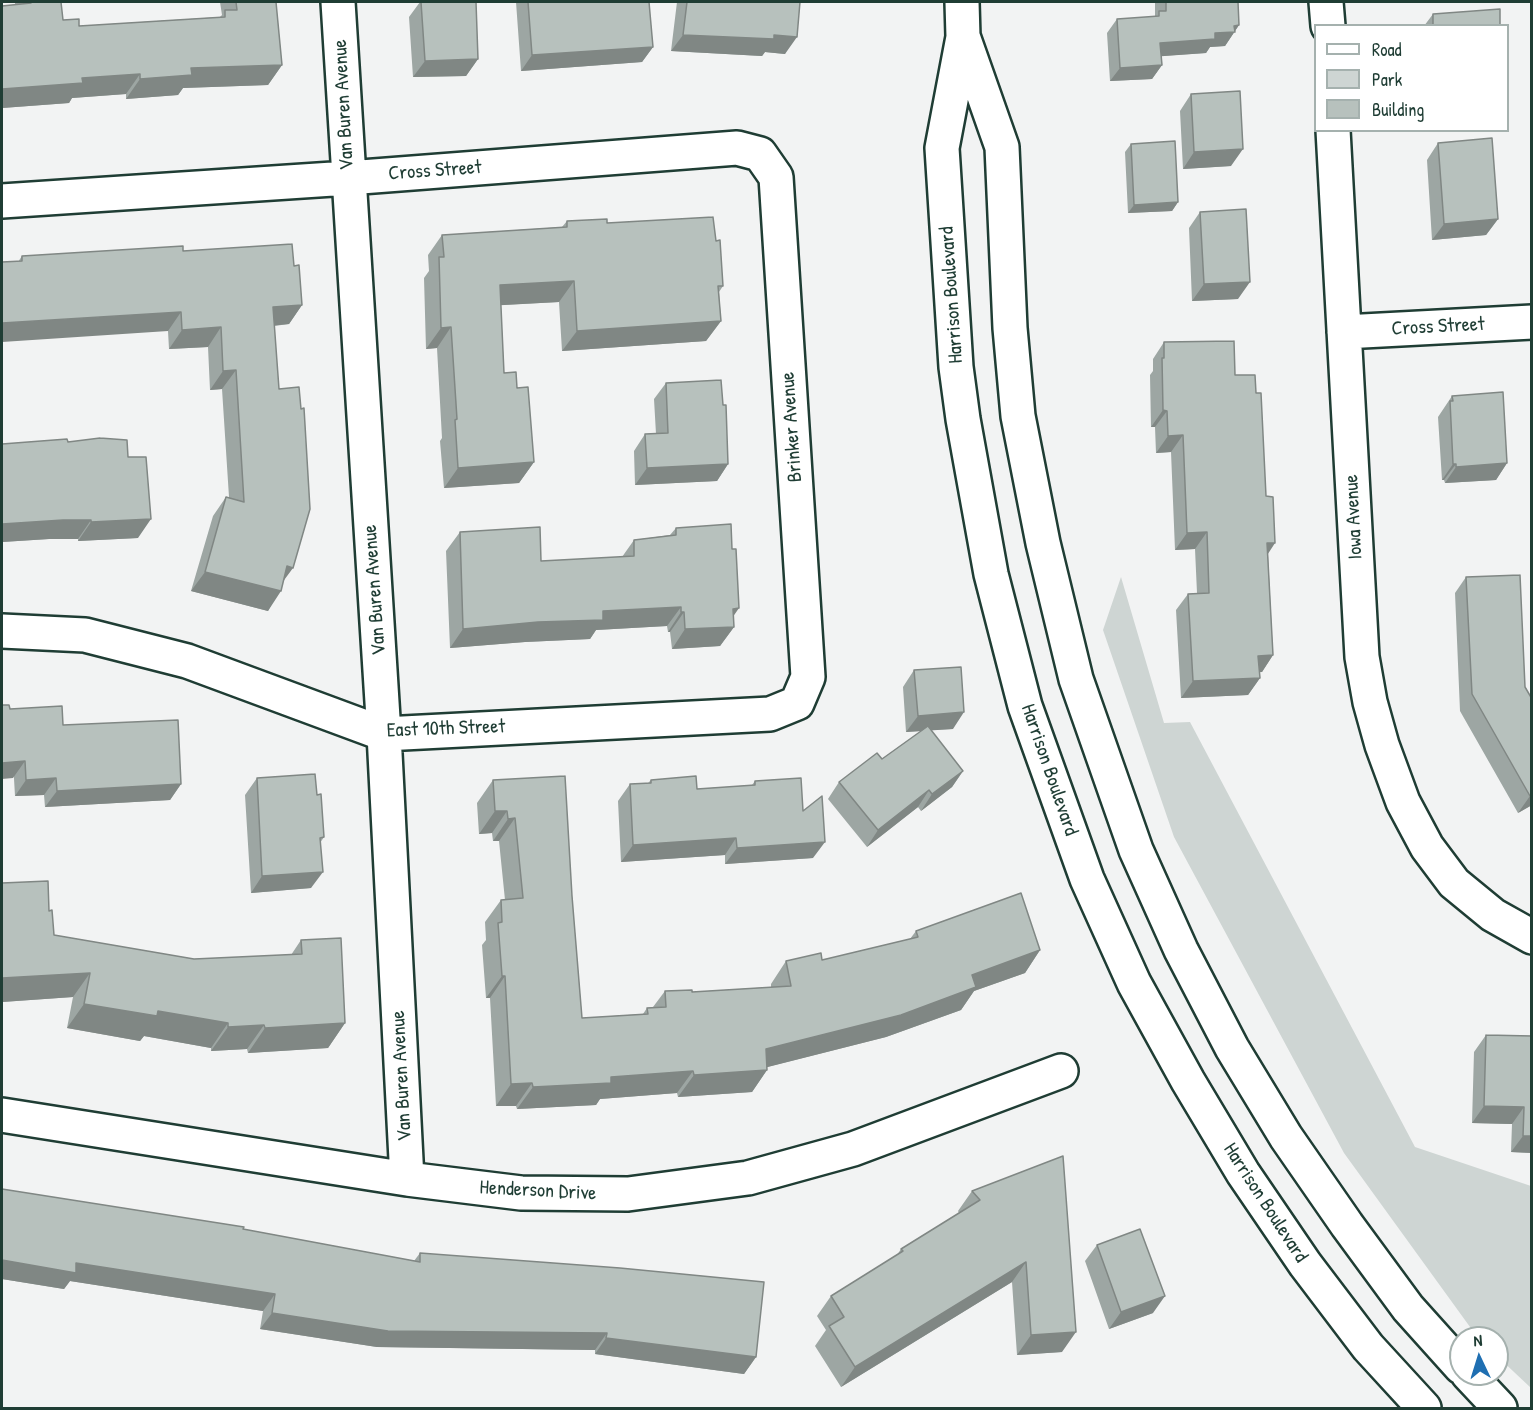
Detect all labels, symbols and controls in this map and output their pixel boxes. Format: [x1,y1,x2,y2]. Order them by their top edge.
legend [1314,24,1509,132]
text: Road [1372,37,1402,62]
street label: Van Buren Avenue [329,39,359,171]
text: Park [1372,67,1402,92]
text: Building [1372,97,1424,122]
street label: Cross Street [388,156,482,186]
street label: Harrison Boulevard [935,226,969,364]
street label: Cross Street [1391,313,1485,341]
street label: Brinker Avenue [776,371,808,483]
street label: Iowa Avenue [1340,474,1368,560]
street label: Van Buren Avenue [358,524,392,656]
street label: Harrison Boulevard [1015,701,1083,839]
street label: East 10th Street [386,715,506,743]
street label: Van Buren Avenue [387,1010,417,1142]
street label: Harrison Boulevard [1218,1139,1312,1267]
street label: Henderson Drive [479,1176,597,1206]
north arrow [1449,1326,1509,1386]
text: N [1473,1329,1483,1351]

